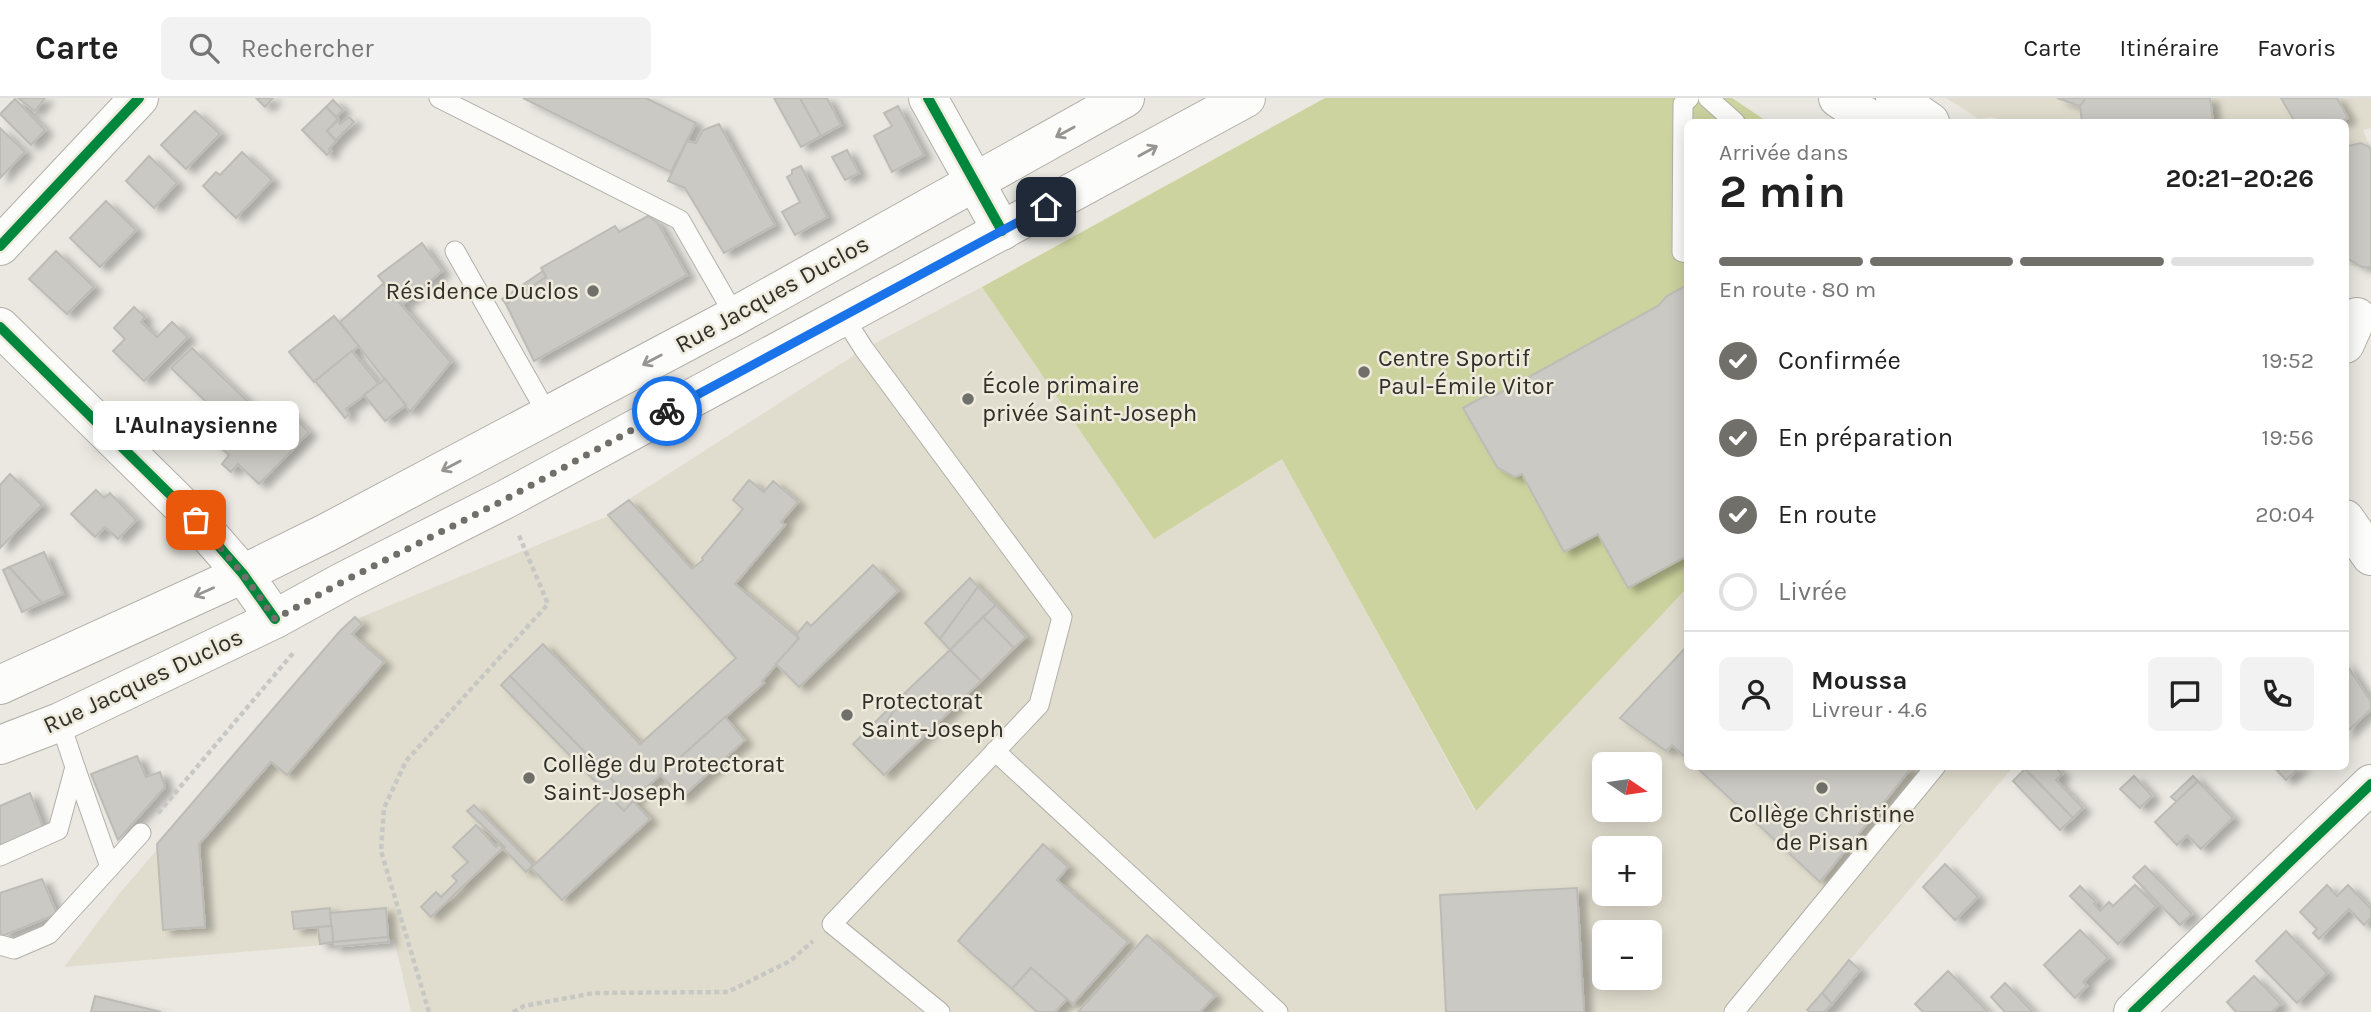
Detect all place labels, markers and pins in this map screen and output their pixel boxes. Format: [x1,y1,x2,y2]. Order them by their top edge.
pin [1016,177,1076,237]
place label: Résidence Duclos [386,277,579,305]
marker: Résidence Duclos [585,283,601,299]
place label: Centre Sportif Paul-Émile Vitor [1378,344,1554,400]
marker: Centre Sportif Paul-Émile Vitor [1356,364,1372,380]
place label: École primaire privée Saint-Joseph [982,370,1197,427]
marker: École primaire privée Saint-Joseph [960,391,976,407]
callout: L'Aulnaysienne [93,401,299,450]
pin [166,490,226,550]
place label: Protectorat Saint-Joseph [861,687,1004,743]
marker: Protectorat Saint-Joseph [839,707,855,723]
place label: Collège du Protectorat Saint-Joseph [543,750,784,806]
marker: Collège du Protectorat Saint-Joseph [521,770,537,786]
marker: Collège Christine de Pisan [1814,780,1830,796]
place label: Collège Christine de Pisan [1729,800,1915,856]

